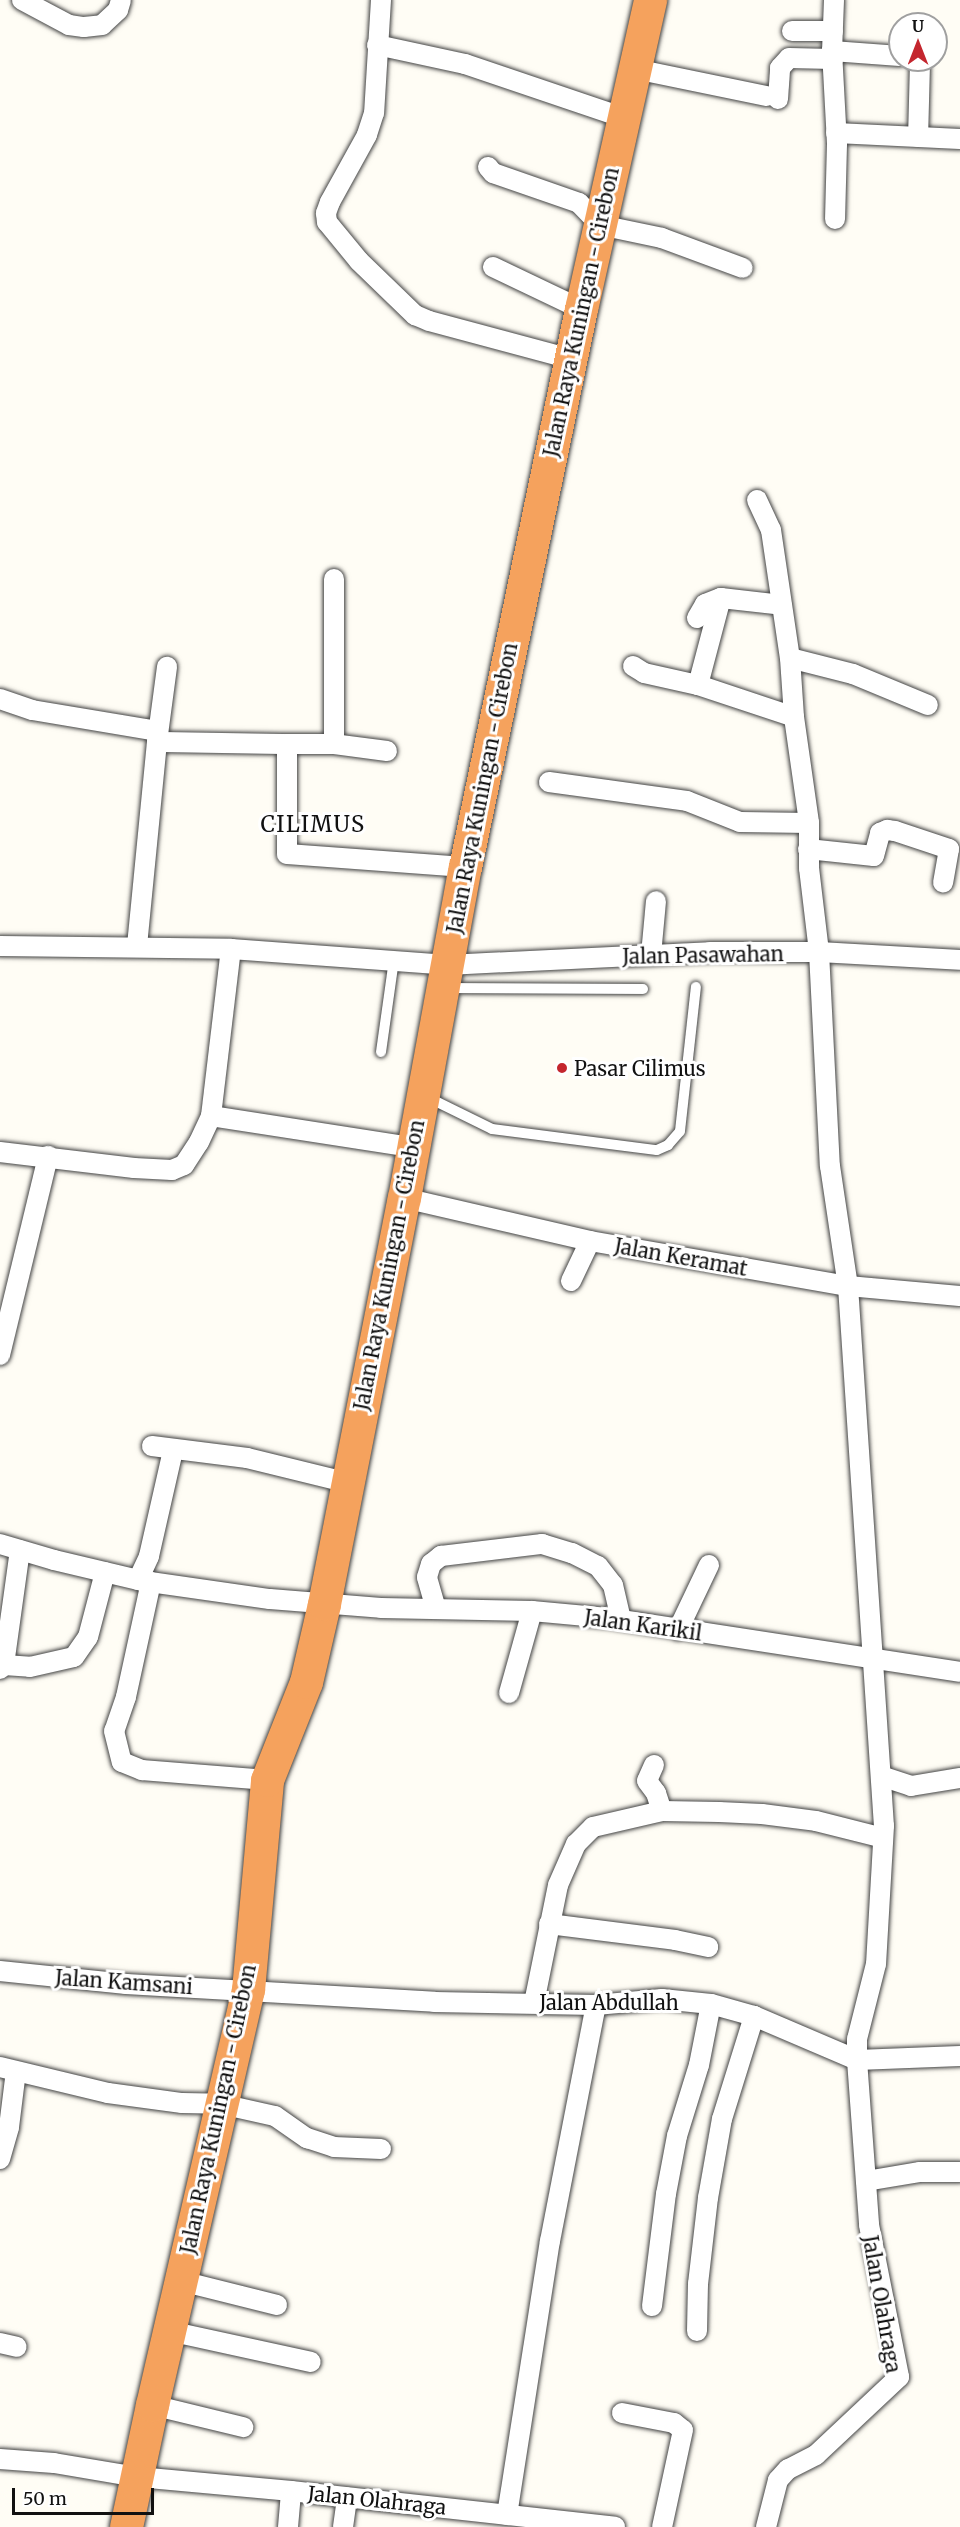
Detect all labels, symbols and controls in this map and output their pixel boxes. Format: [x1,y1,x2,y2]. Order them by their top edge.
north arrow [888,12,948,72]
text: U [912,16,924,36]
street label: Jalan Raya Kuningan - Cirebon [539,165,623,459]
street label: Jalan Raya Kuningan - Cirebon [442,641,522,935]
district label: CILIMUS [260,812,366,838]
street label: Jalan Pasawahan [622,942,784,968]
place label: Pasar Cilimus [574,1056,706,1080]
marker: Pasar Cilimus [555,1061,569,1075]
street label: Jalan Raya Kuningan - Cirebon [349,1118,429,1412]
street label: Jalan Keramat [613,1233,749,1281]
street label: Jalan Karikil [583,1605,703,1645]
street label: Jalan Raya Kuningan - Cirebon [176,1962,260,2256]
street label: Jalan Kamsani [54,1965,194,1999]
street label: Jalan Abdullah [539,1990,679,2014]
street label: Jalan Olahraga [858,2233,906,2375]
scale bar [15,2476,158,2514]
street label: Jalan Olahraga [307,2481,447,2519]
text: 50 m [23,2487,67,2510]

